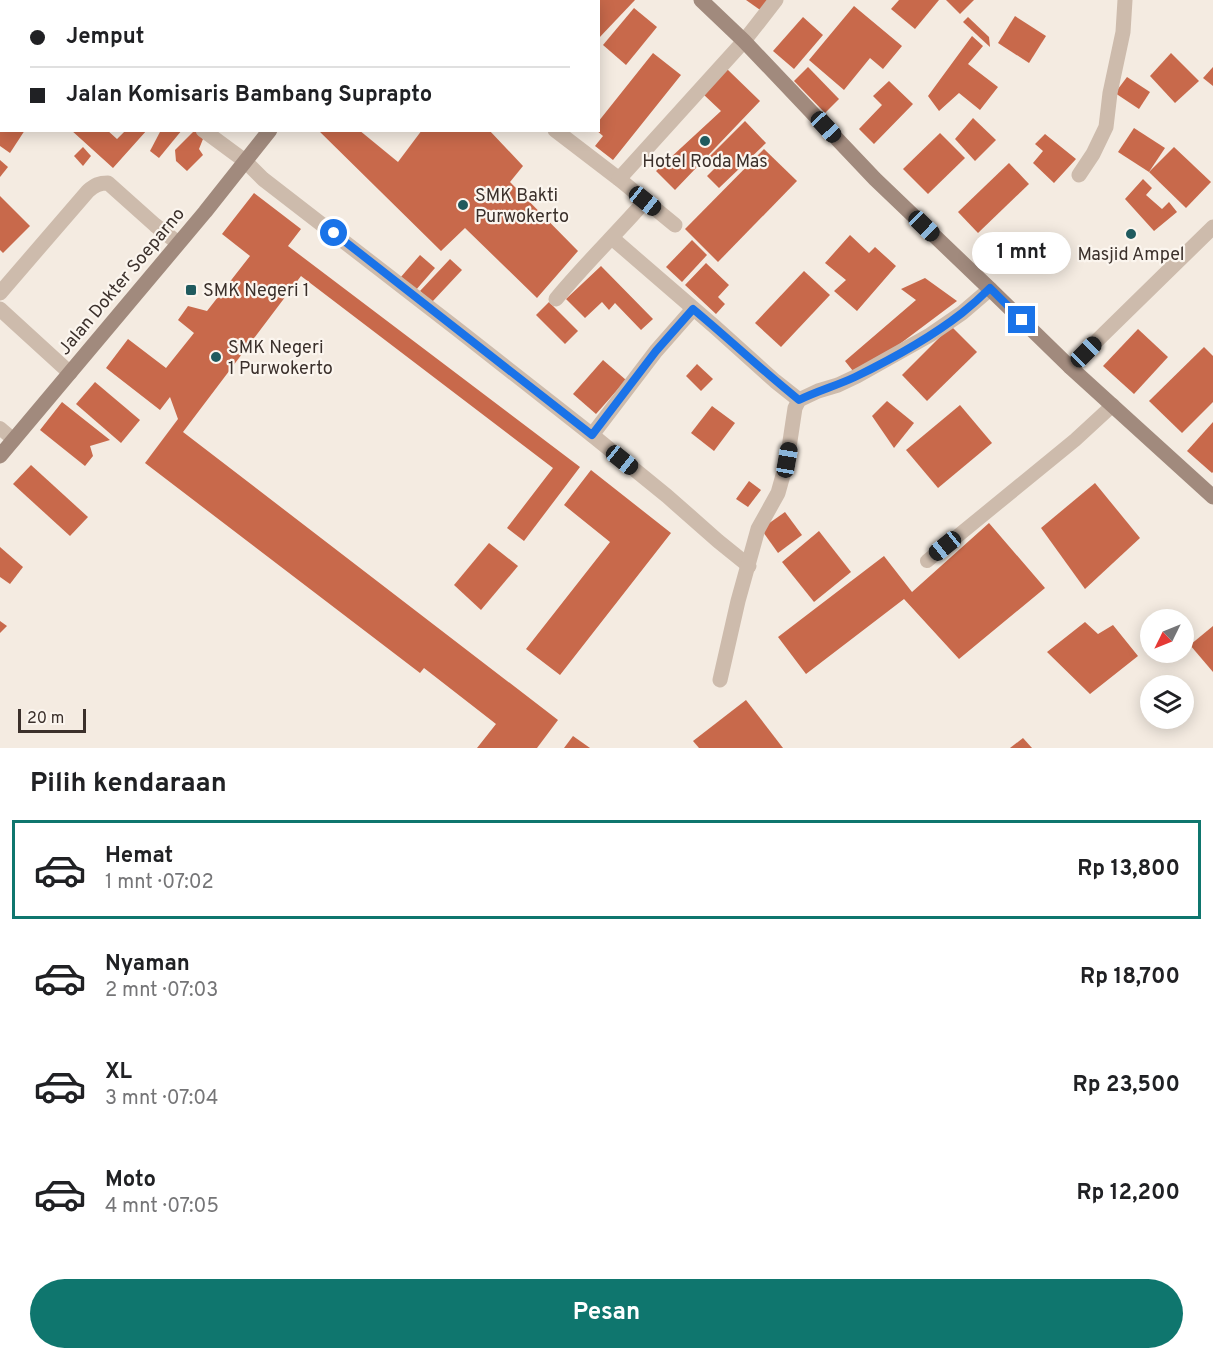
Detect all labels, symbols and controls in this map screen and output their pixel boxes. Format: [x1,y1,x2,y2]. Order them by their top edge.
text: Jemput [66,24,144,51]
text: Jalan Komisaris Bambang Suprapto [66,82,432,109]
car [807,108,845,146]
marker: Hotel Roda Mas [698,134,712,148]
place label: Hotel Roda Mas [642,151,768,174]
car [625,183,665,219]
place label: SMK Bakti Purwokerto [475,185,569,229]
marker: SMK Bakti Purwokerto [456,198,470,212]
street label: Jalan Dokter Soeparno [54,204,191,360]
car [905,207,943,245]
route start [320,219,347,246]
marker: Masjid Ampel [1124,227,1138,241]
callout: 1 mnt [972,233,1072,275]
text: 1 mnt [996,240,1047,266]
place label: Masjid Ampel [1077,244,1185,267]
place label: SMK Negeri 1 [203,280,309,303]
marker: SMK Negeri 1 [184,283,198,297]
route end [1008,306,1035,333]
car [1067,333,1105,371]
place label: SMK Negeri 1 Purwokerto [228,337,333,381]
marker: SMK Negeri 1 Purwokerto [209,350,223,364]
car [775,441,799,479]
car [602,442,642,478]
car [925,528,965,564]
north arrow [1140,609,1194,663]
map controls [1140,609,1194,729]
button: layers [1140,675,1194,729]
scale bar [18,706,86,734]
text: 20 m [27,709,64,729]
text: Pilih kendaraan [30,767,227,801]
icon: car [33,843,87,897]
text: Hemat [105,843,173,870]
text: Rp 13,800 [1077,856,1180,883]
text: 1 mnt · 07:02 [105,870,214,896]
icon: car [33,951,87,1005]
text: Nyaman [105,951,190,978]
text: Rp 18,700 [1080,964,1180,991]
text: 2 mnt · 07:03 [105,978,218,1004]
icon: car [33,1059,87,1113]
text: XL [105,1059,132,1086]
text: Rp 23,500 [1073,1072,1180,1099]
text: 3 mnt · 07:04 [105,1086,219,1112]
icon: car [33,1167,87,1221]
text: Moto [105,1167,156,1194]
text: Rp 12,200 [1076,1180,1180,1207]
text: 4 mnt · 07:05 [105,1194,219,1220]
button: Pesan [30,1279,1183,1348]

